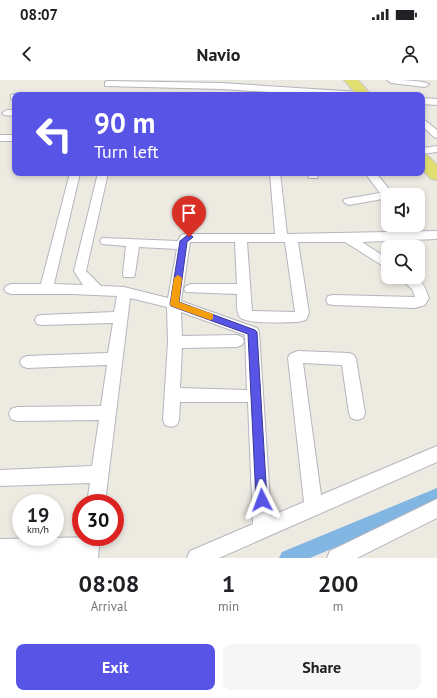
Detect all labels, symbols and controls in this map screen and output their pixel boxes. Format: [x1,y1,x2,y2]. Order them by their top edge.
text: 08:07 [20,5,58,24]
icon: back [16,43,38,65]
text: Navio [197,43,240,66]
icon: person [399,43,421,65]
text: 90 m [94,104,155,141]
icon: left [28,108,80,160]
text: Turn left [94,140,159,163]
map controls [381,188,425,284]
button: sound [381,188,425,232]
pin [172,196,206,237]
icon: arrive [178,202,200,224]
button: search [381,240,425,284]
position arrow [241,479,283,521]
speed limit sign: 30 [72,494,124,546]
text: 19 [27,502,49,528]
text: km/h [27,523,49,536]
text: 08:08 [79,568,139,599]
text: 1 [222,568,235,599]
text: 200 [318,568,358,599]
text: Arrival [91,598,127,615]
text: min [218,598,239,615]
text: m [333,598,343,615]
button: Exit [16,644,215,690]
button: Share [223,644,421,690]

